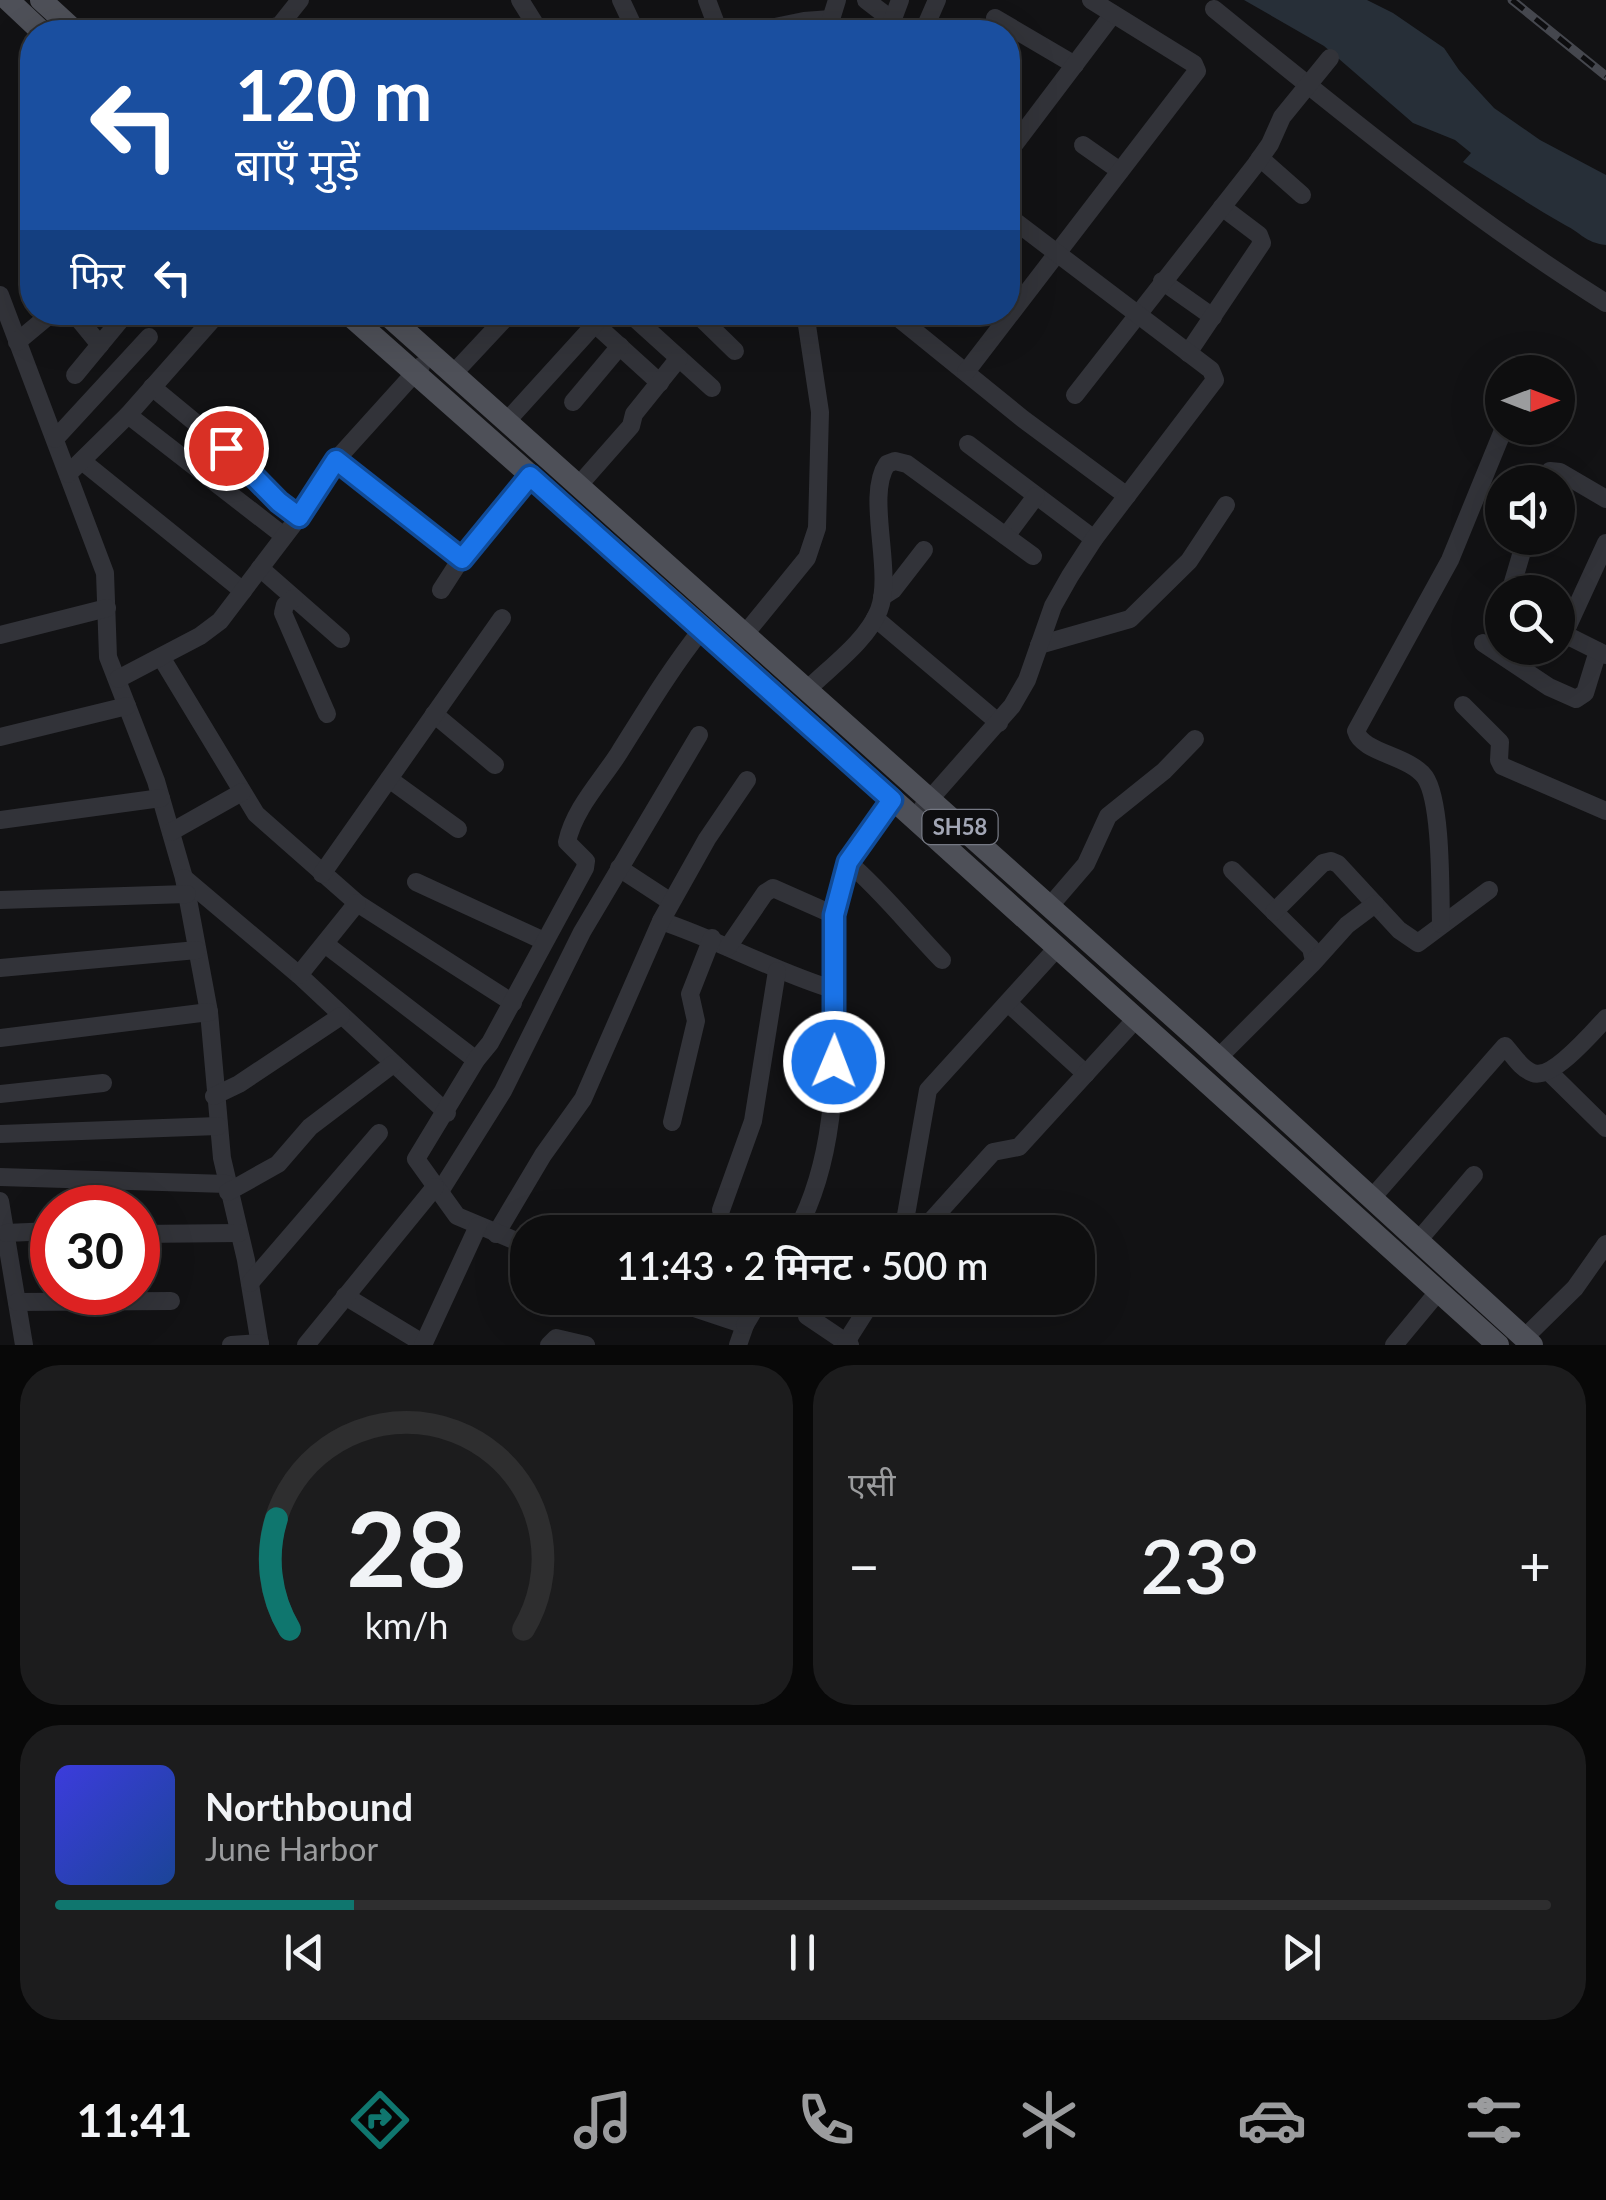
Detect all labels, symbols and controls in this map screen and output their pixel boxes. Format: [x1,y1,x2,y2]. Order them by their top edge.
text: 120 m [235,52,432,136]
icon: left [70,60,200,190]
text: बाएँ मुड़ें [235,137,360,191]
icon: left [145,250,200,305]
text: फिर [70,251,125,297]
north arrow [1485,355,1575,445]
map controls [1485,355,1575,665]
pin [184,406,269,491]
icon: arrive [199,421,254,476]
button: sound [1485,465,1575,555]
button: search [1485,575,1575,665]
road number: SH58 [922,810,998,844]
position arrow [782,1010,886,1114]
speed limit sign: 30 [30,1185,160,1315]
text: 11:43 · 2 मिनट · 500 m [617,1242,988,1288]
text: एसी [848,1464,896,1503]
text: 28 [346,1484,467,1609]
text: 23° [1140,1520,1259,1610]
text: − [848,1532,880,1598]
text: + [1519,1532,1551,1598]
text: km/h [365,1604,448,1647]
text: Northbound [205,1783,413,1829]
text: June Harbor [205,1829,378,1868]
icon: previous [277,1925,332,1980]
icon: pause [775,1925,830,1980]
icon: next [1274,1925,1329,1980]
icon: directions [345,2085,415,2155]
icon: music [568,2085,638,2155]
icon: phone [791,2085,861,2155]
icon: climate [1014,2085,1084,2155]
icon: car [1237,2085,1307,2155]
icon: filters [1459,2085,1529,2155]
text: 11:41 [76,2093,192,2147]

